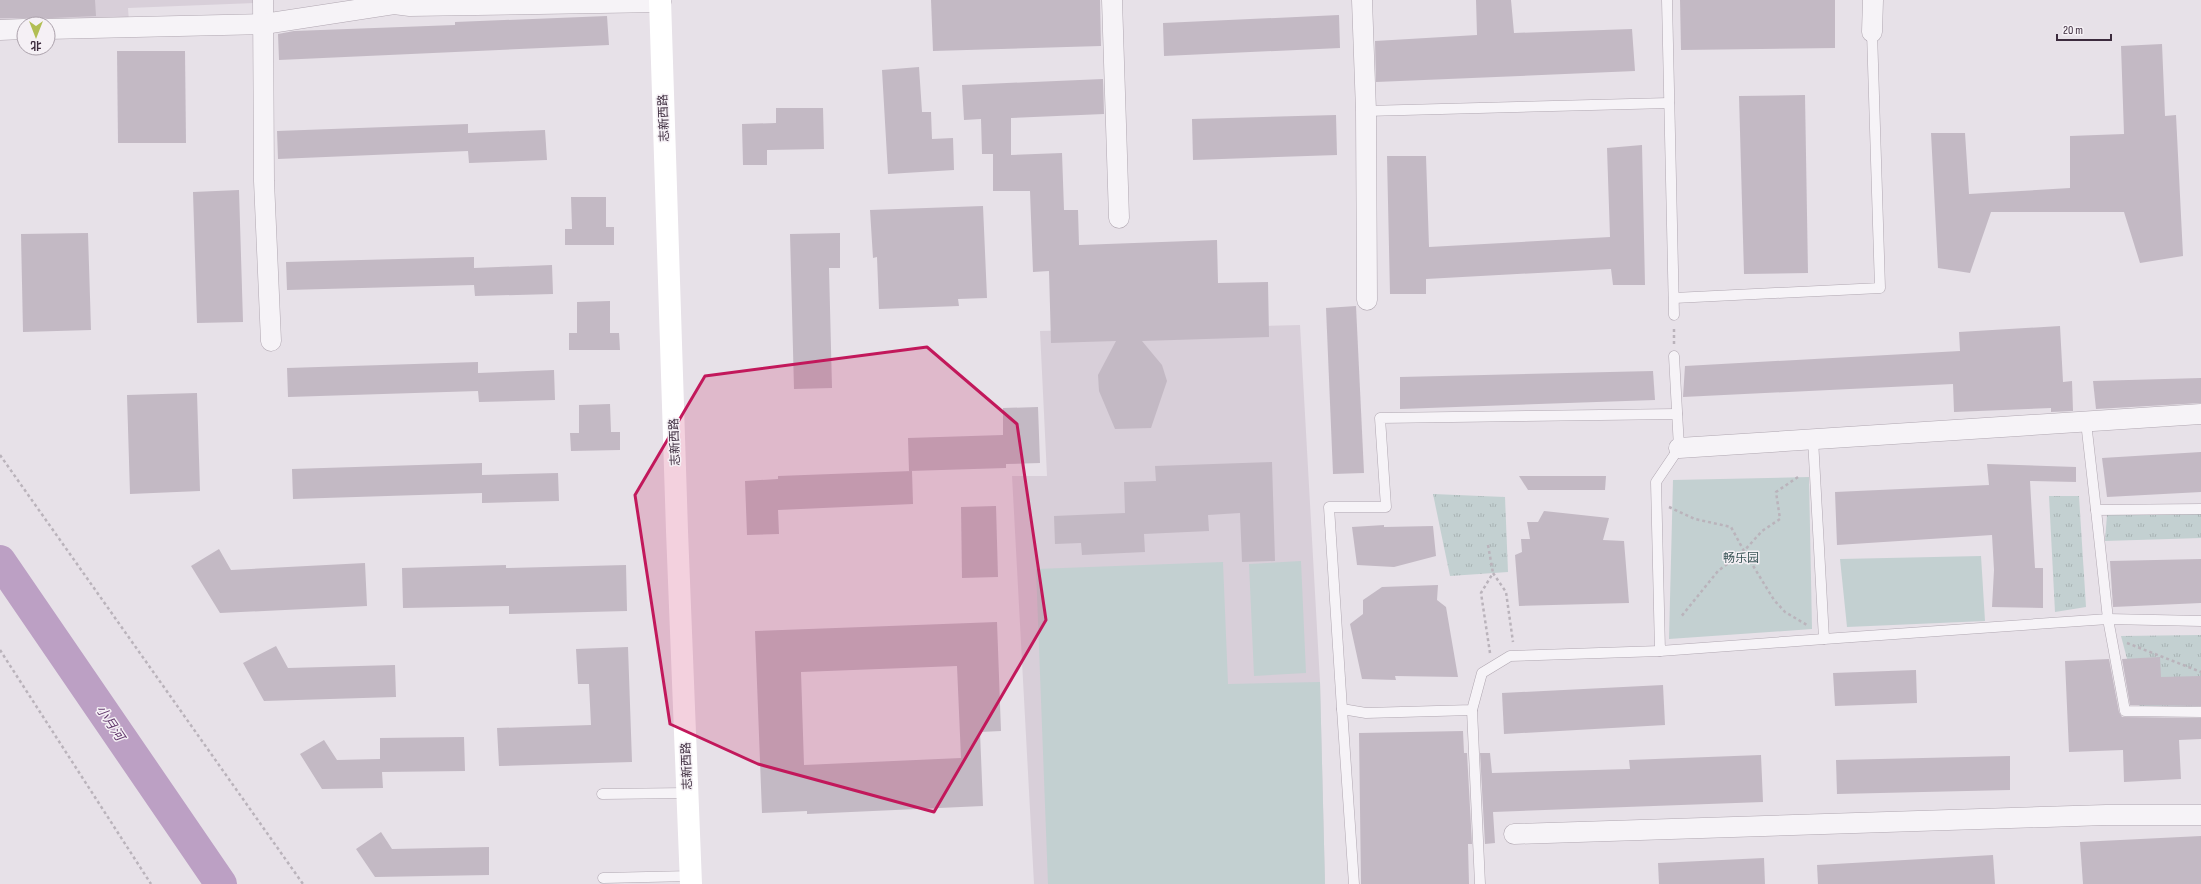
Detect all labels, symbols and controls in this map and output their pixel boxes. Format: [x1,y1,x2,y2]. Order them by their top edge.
north arrow [16,16,56,56]
scale bar [2057,16,2111,42]
text: 20 m [2063,23,2083,38]
text: 北 [31,39,42,52]
street label: 志新西路 [656,94,672,142]
street label: 志新西路 [667,418,683,466]
park label: 畅乐园 [1723,551,1759,566]
water label: 小月河 [92,702,129,746]
street label: 志新西路 [679,742,695,790]

